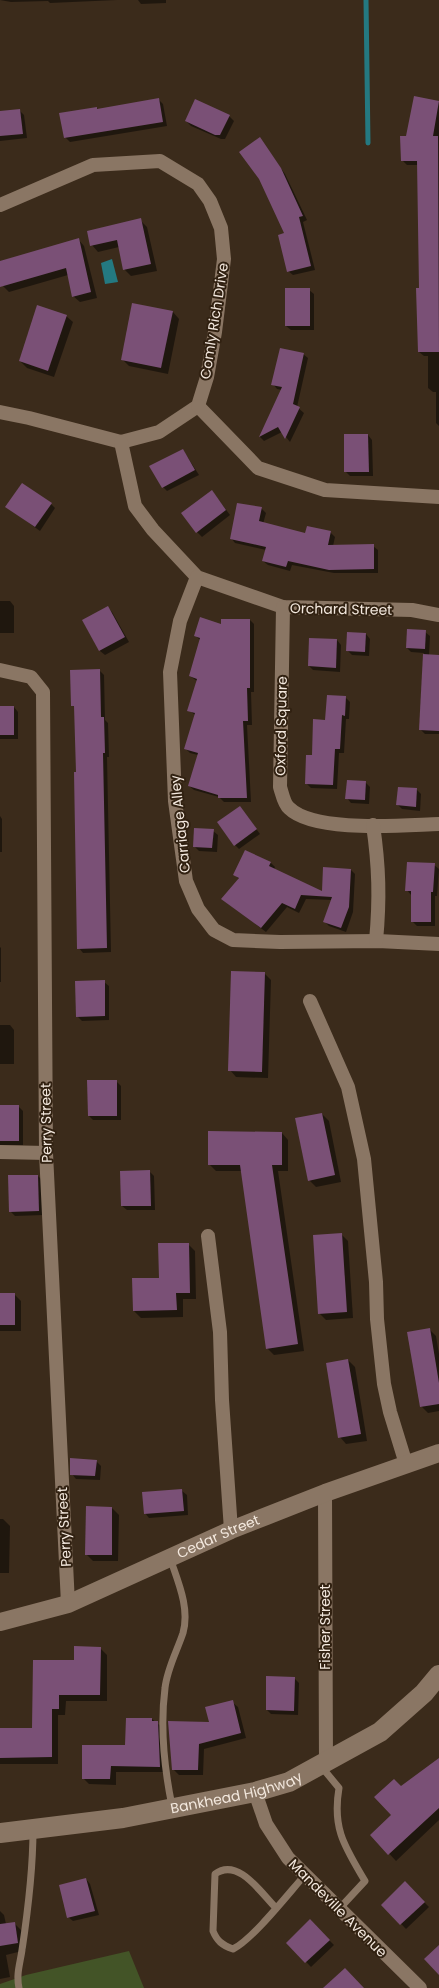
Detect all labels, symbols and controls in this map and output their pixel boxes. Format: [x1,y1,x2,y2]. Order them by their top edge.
street label: Comly Rich Drive [195,261,233,381]
street label: Orchard Street [290,598,392,620]
street label: Oxford Square [270,676,292,776]
street label: Carriage Alley [165,774,195,874]
street label: Perry Street [35,1083,57,1163]
street label: Perry Street [52,1487,76,1567]
street label: Cedar Street [174,1510,262,1563]
street label: Fisher Street [315,1584,335,1670]
street label: Bankhead Highway [169,1767,306,1818]
street label: Mandeville Avenue [284,1854,392,1962]

